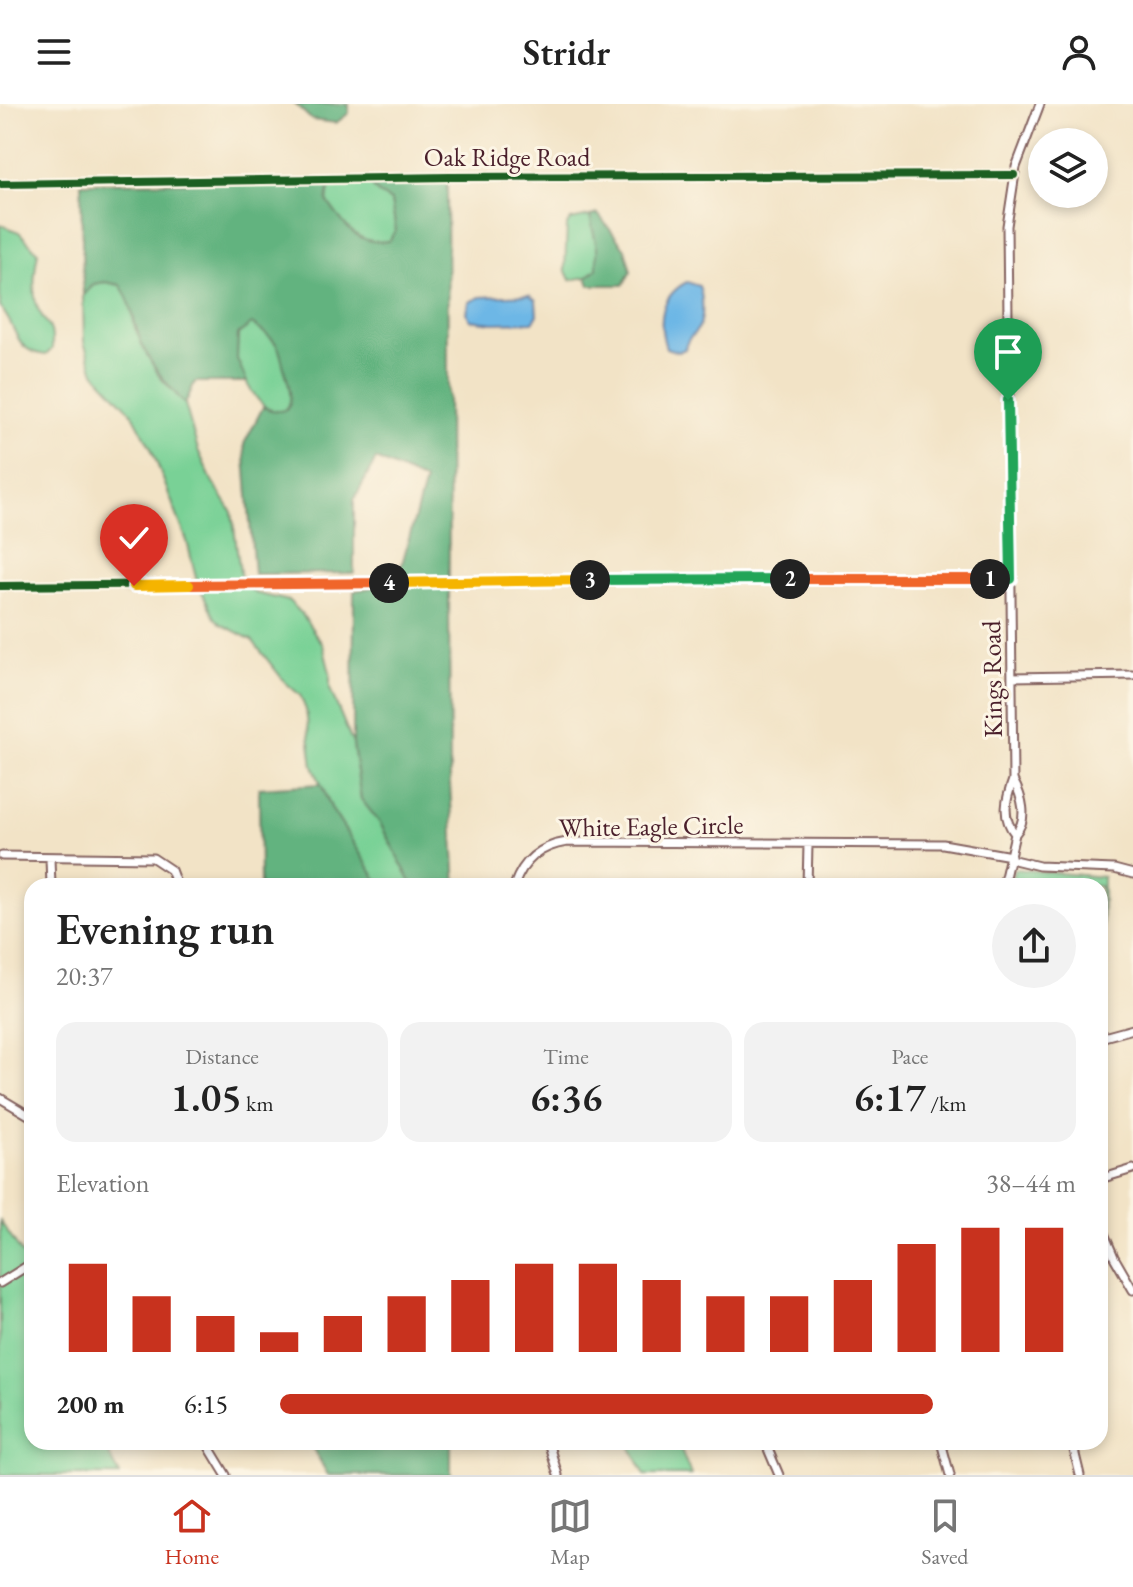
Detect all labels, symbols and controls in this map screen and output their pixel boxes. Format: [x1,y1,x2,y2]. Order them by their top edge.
text: Stridr [523,29,610,76]
icon: menu [32,30,76,74]
icon: person [1057,30,1101,74]
map controls [1028,128,1108,208]
button: layers [1028,128,1108,208]
street label: Oak Ridge Road [424,140,591,174]
pin [974,318,1042,400]
icon: arrive [986,330,1030,374]
pin [100,504,168,586]
icon: check [112,516,156,560]
pin: 2 [770,559,810,599]
pin: 1 [970,559,1010,599]
pin: 3 [570,560,610,600]
pin: 4 [369,563,409,603]
text: 2 [784,564,796,593]
text: 1 [984,564,996,593]
text: 3 [584,565,596,594]
text: 4 [383,568,395,597]
street label: Kings Road [974,619,1010,738]
street label: White Eagle Circle [558,807,744,845]
text: Evening run [56,900,275,957]
button: share [992,904,1076,988]
text: 20:37 [56,959,112,993]
text: Distance [185,1042,259,1071]
text: Time [543,1042,589,1071]
text: Pace [892,1042,928,1071]
text: 1.05 [170,1071,242,1123]
text: 6:36 [530,1071,602,1123]
text: 6:17 [853,1071,926,1123]
text: km [242,1089,274,1118]
text: /km [926,1089,967,1118]
text: Elevation [56,1166,150,1200]
text: 38–44 m [986,1166,1076,1200]
text: 200 m [56,1387,124,1421]
text: 6:15 [184,1387,228,1421]
tab: Home [165,1494,219,1571]
tab: Map [548,1494,592,1571]
tab: Saved [921,1494,968,1571]

